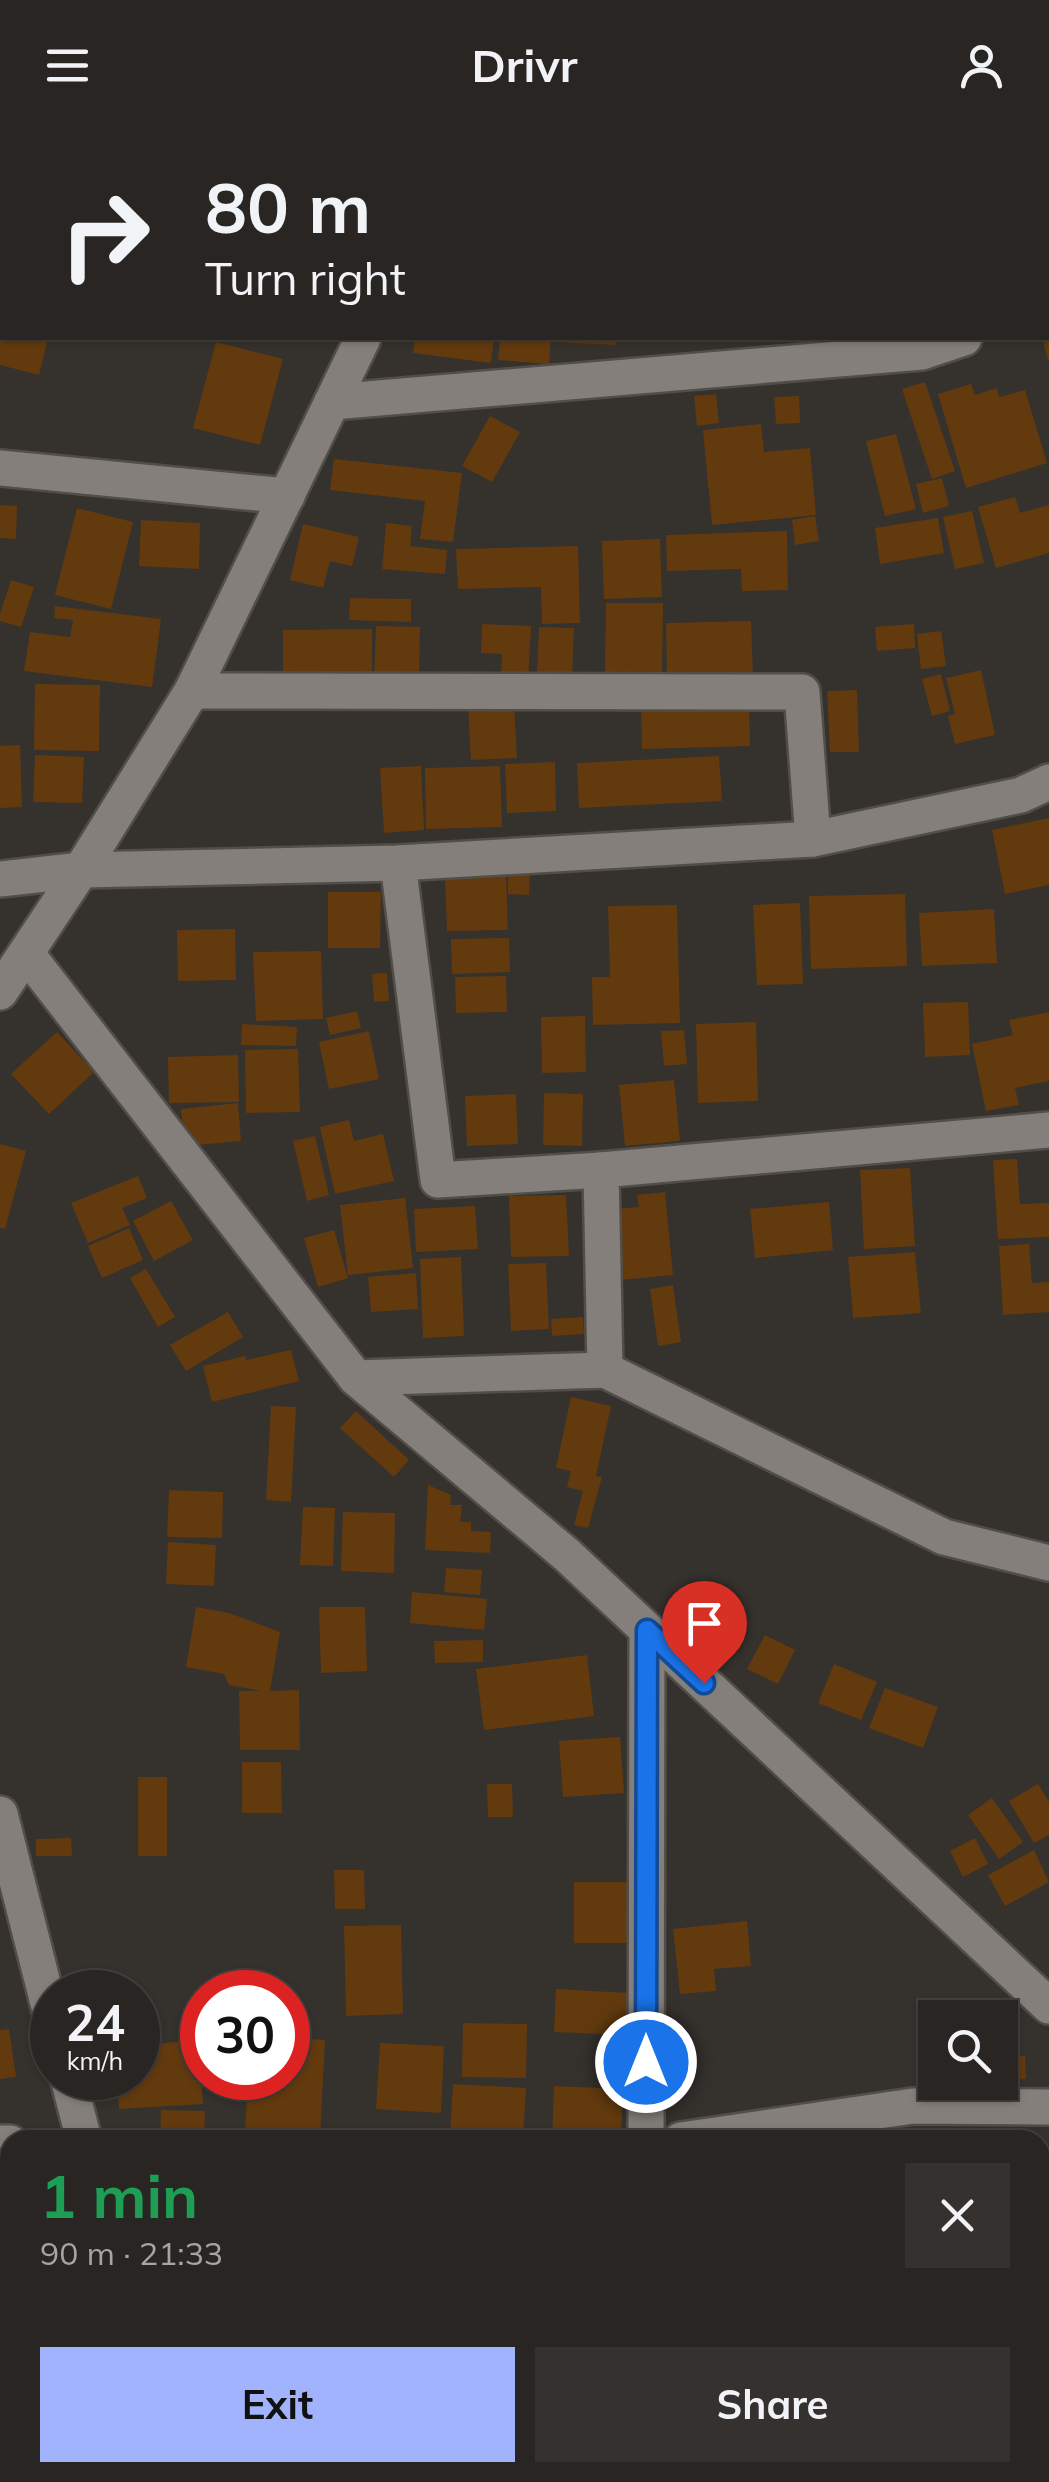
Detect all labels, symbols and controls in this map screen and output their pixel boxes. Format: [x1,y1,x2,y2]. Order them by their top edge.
text: Drivr [472,37,577,93]
icon: menu [40,38,95,93]
icon: person [954,38,1009,93]
text: 80 m [205,163,371,251]
icon: right [40,170,170,300]
text: Turn right [205,250,406,306]
pin [662,1581,747,1684]
icon: arrive [677,1596,732,1651]
speed limit sign: 30 [180,1970,310,2100]
text: 24 [65,1991,125,2054]
map controls [918,2000,1018,2100]
button: search [918,2000,1018,2100]
position arrow [594,2010,698,2114]
text: km/h [67,2045,123,2076]
text: 1 min [40,2158,198,2233]
button: close [905,2163,1010,2268]
text: 90 m · 21:33 [40,2233,223,2273]
button: Exit [40,2347,515,2462]
button: Share [535,2347,1010,2462]

